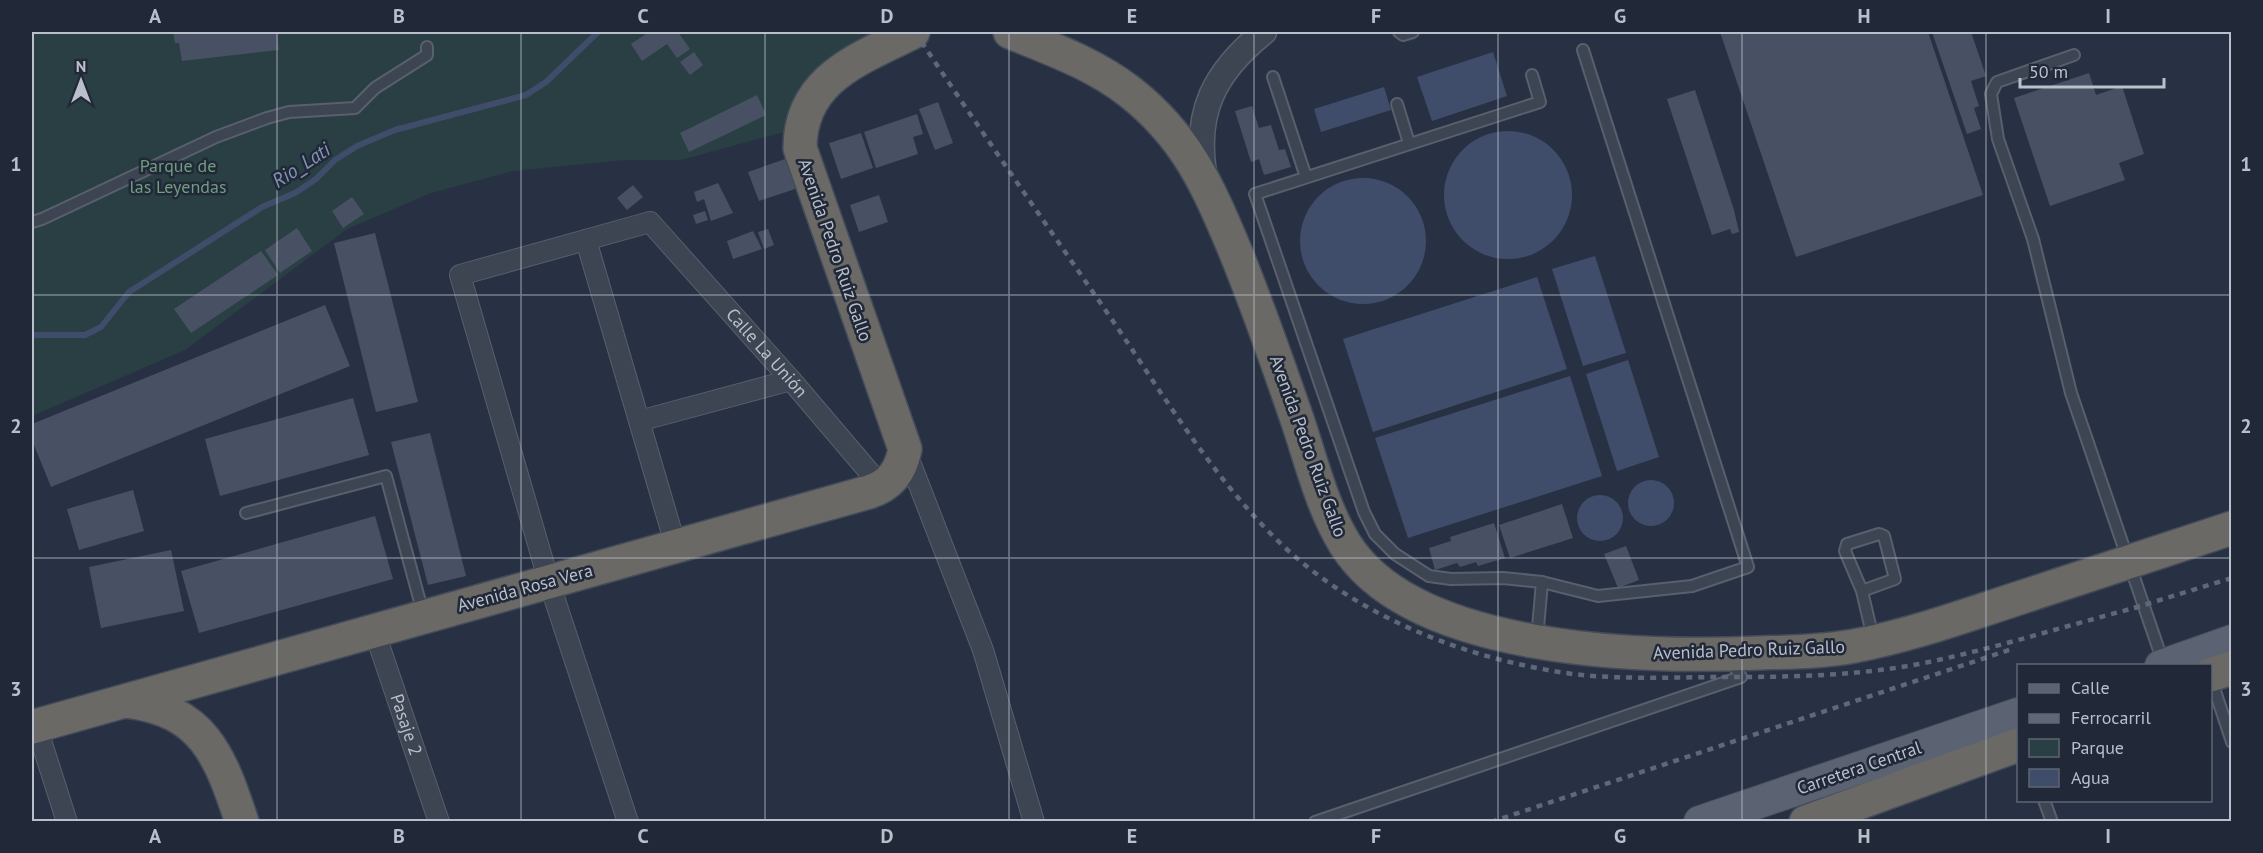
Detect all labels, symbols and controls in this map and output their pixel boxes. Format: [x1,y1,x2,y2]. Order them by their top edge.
text: A [149,3,162,29]
text: B [393,3,405,29]
text: C [637,3,649,29]
text: D [881,3,894,29]
text: E [1127,3,1137,29]
text: F [1371,3,1381,29]
text: G [1614,3,1626,29]
text: H [1857,3,1871,29]
text: I [2105,3,2111,29]
north arrow [51,51,111,111]
scale bar [2020,51,2164,89]
text: N [76,56,86,76]
text: 50 m [2029,60,2068,83]
water label: Rio_Lati [267,136,336,194]
text: 1 [10,151,22,177]
text: 1 [2240,151,2252,177]
park label: Parque de las Leyendas [130,154,226,198]
street label: Avenida Pedro Ruiz Gallo [793,155,878,344]
street label: Calle La Unión [721,303,813,402]
street label: Avenida Pedro Ruiz Gallo [1265,352,1352,540]
text: 2 [10,413,22,439]
text: 2 [2240,413,2252,439]
street label: Avenida Rosa Vera [455,558,595,617]
street label: Avenida Pedro Ruiz Gallo [1653,635,1845,664]
legend [2017,664,2212,802]
text: 3 [10,676,22,702]
text: Calle [2071,676,2110,699]
text: 3 [2240,676,2252,702]
street label: Pasaje 2 [385,691,428,758]
text: Ferrocarril [2071,706,2151,729]
street label: Carretera Central [1794,735,1925,800]
text: Parque [2071,736,2124,759]
text: Agua [2071,766,2110,789]
text: A [149,823,162,849]
text: B [393,823,405,849]
text: C [637,823,649,849]
text: D [881,823,894,849]
text: E [1127,823,1137,849]
text: F [1371,823,1381,849]
text: G [1614,823,1626,849]
text: H [1857,823,1871,849]
text: I [2105,823,2111,849]

